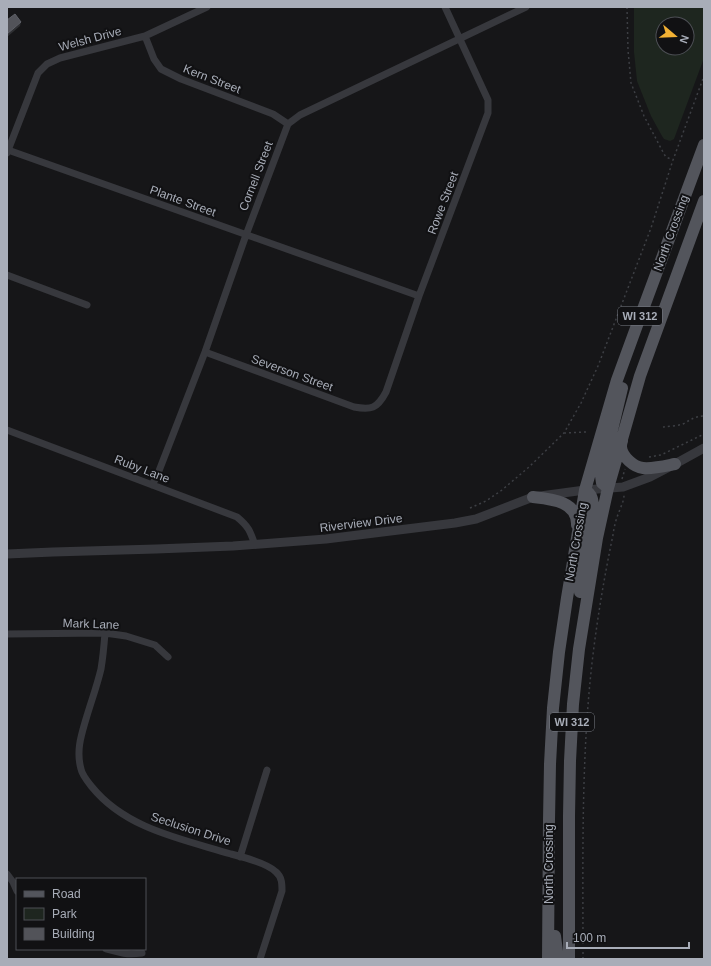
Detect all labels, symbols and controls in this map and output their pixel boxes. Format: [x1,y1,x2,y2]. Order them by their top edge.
north arrow [655,16,695,56]
street label: Welsh Drive [57,24,123,54]
text: N [677,34,691,45]
street label: Kern Street [181,62,243,97]
street label: Cornell Street [236,139,276,213]
street label: Rowe Street [425,169,462,236]
street label: Plante Street [148,183,219,220]
street label: North Crossing [651,193,691,273]
road number: WI 312 [618,307,662,325]
street label: Severson Street [249,352,335,395]
street label: Ruby Lane [112,452,172,486]
street label: North Crossing [562,501,590,583]
street label: Riverview Drive [319,511,404,535]
street label: Mark Lane [62,616,120,632]
road number: WI 312 [550,713,594,731]
street label: Seclusion Drive [149,809,233,849]
street label: North Crossing [542,824,556,904]
legend [16,878,146,950]
text: Road [52,887,81,901]
text: Park [52,907,78,921]
scale bar [567,924,689,950]
text: Building [52,927,95,941]
text: 100 m [573,931,606,945]

